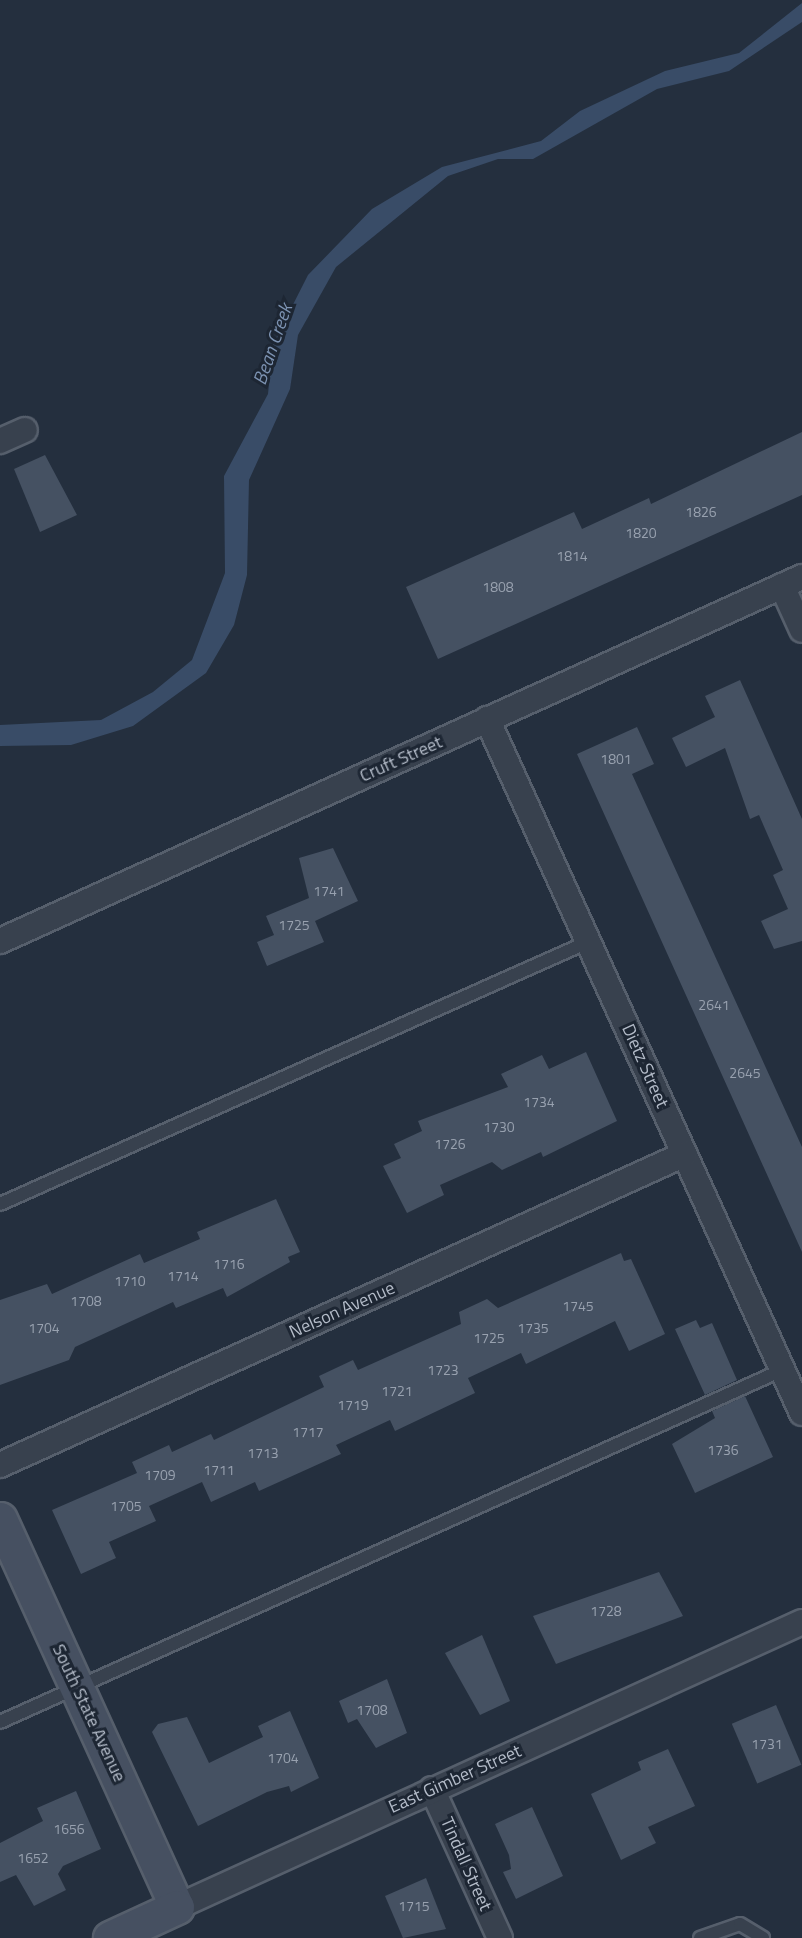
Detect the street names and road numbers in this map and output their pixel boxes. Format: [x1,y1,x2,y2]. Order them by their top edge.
street label: Cruft Street [356,731,446,787]
street label: Dietz Street [617,1021,673,1111]
street label: Nelson Avenue [286,1277,398,1343]
street label: South State Avenue [48,1641,130,1785]
street label: East Gimber Street [385,1740,525,1818]
street label: Tindall Street [436,1814,496,1914]

